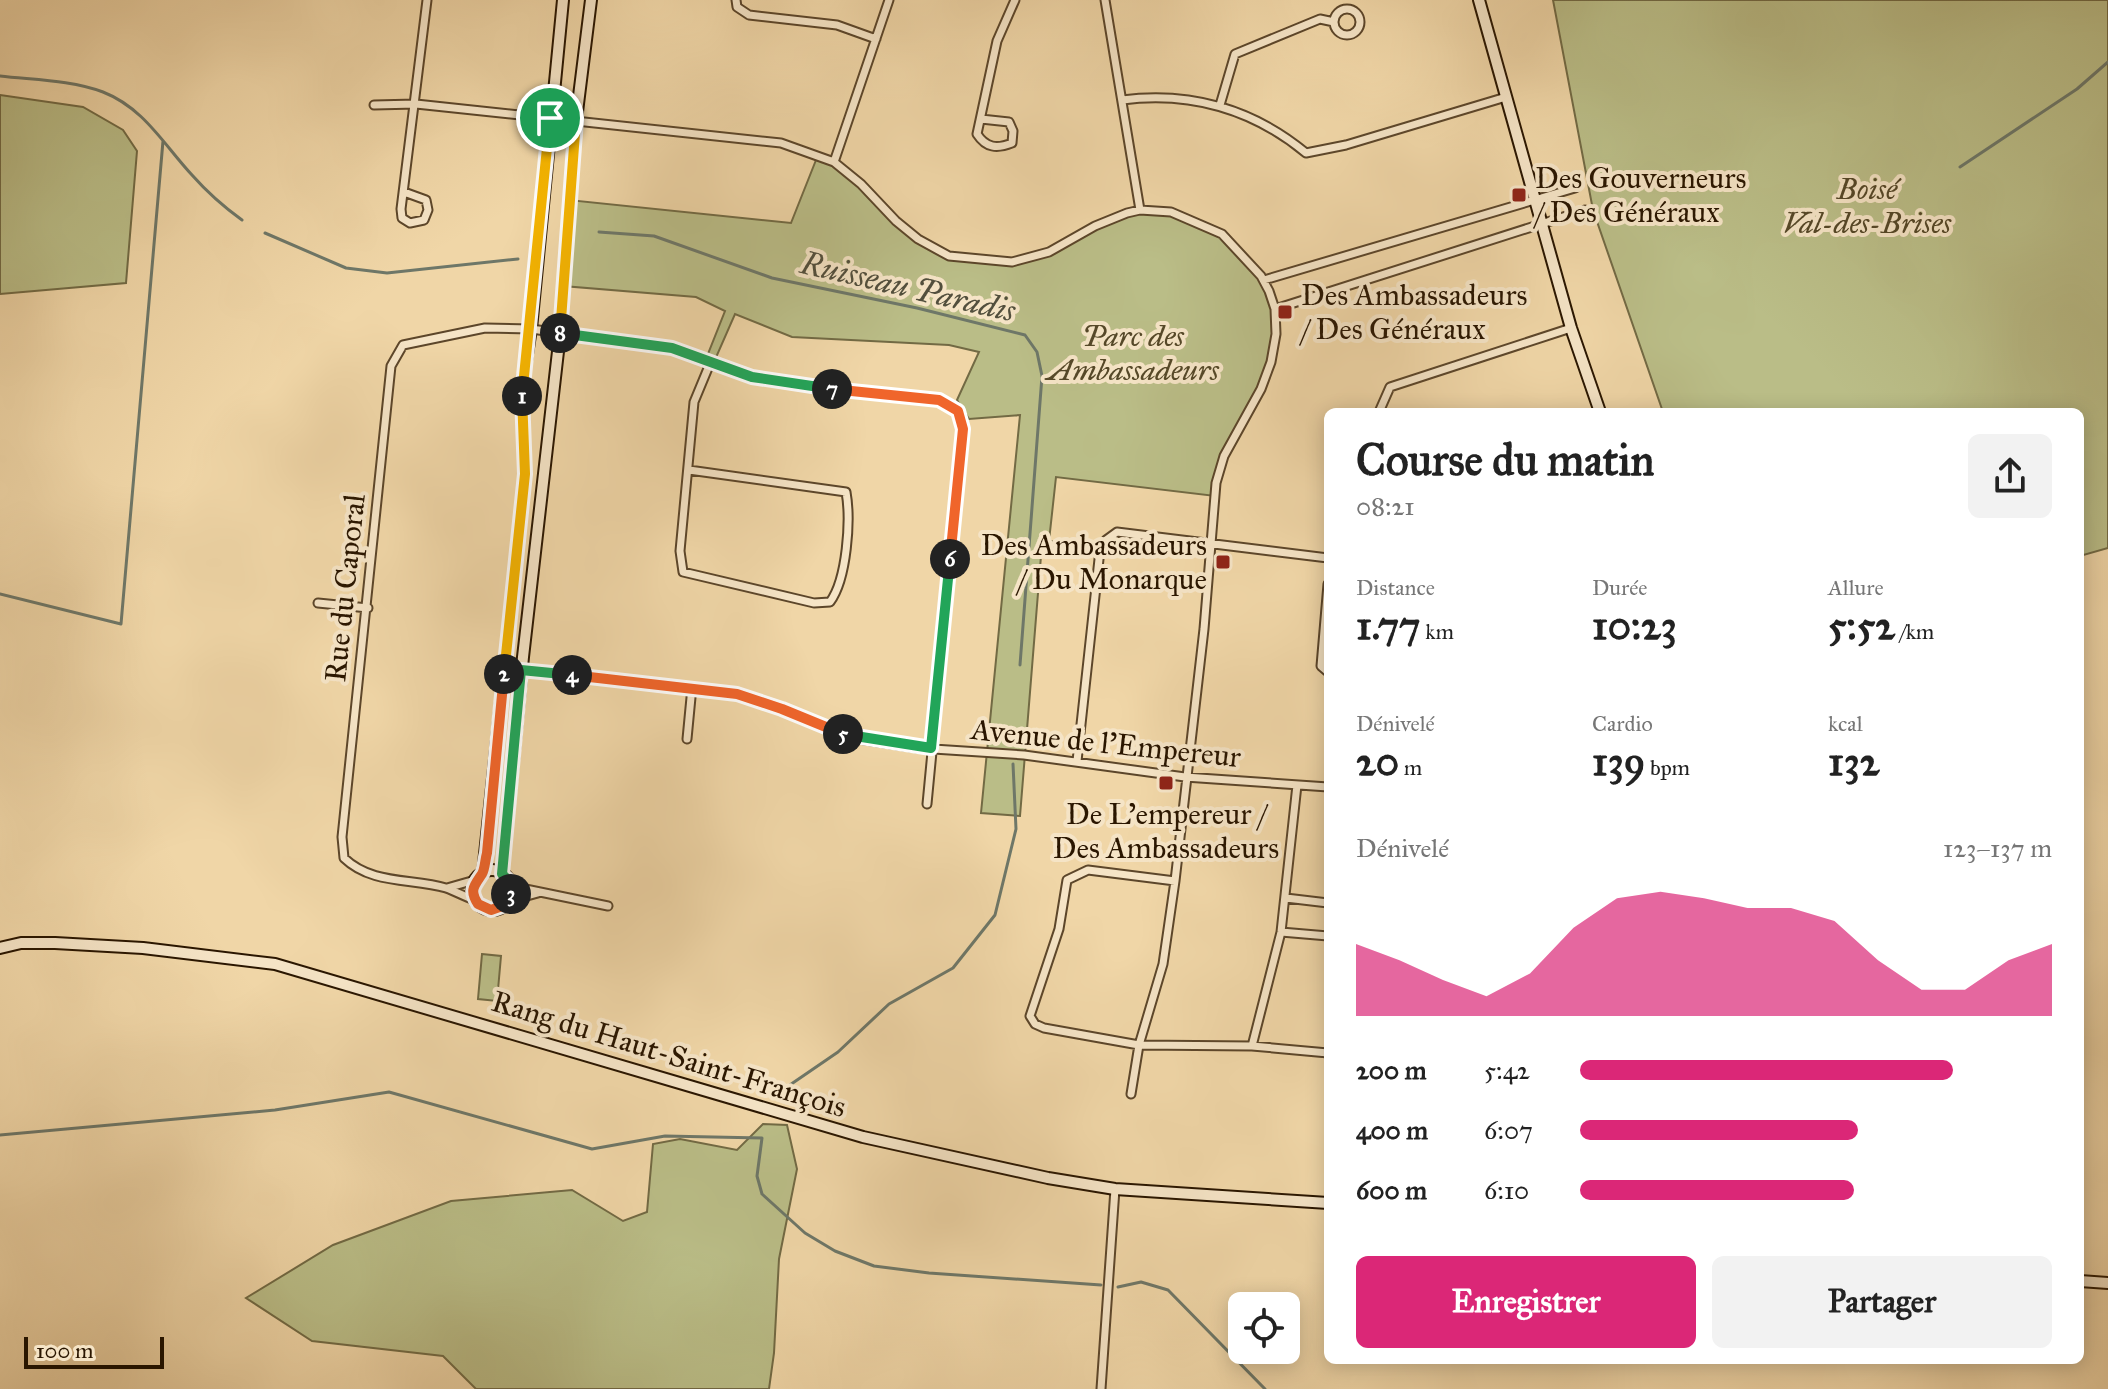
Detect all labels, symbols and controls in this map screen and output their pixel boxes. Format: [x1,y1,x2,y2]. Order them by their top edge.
pin [516,84,584,152]
icon: arrive [528,96,572,140]
place label: Des Gouverneurs / Des Généraux [1533,160,1746,230]
park label: Boisé Val-des-Brises [1783,171,1952,241]
marker: Des Gouverneurs / Des Généraux [1510,186,1528,204]
water label: Ruisseau Paradis [796,243,1020,331]
place label: Des Ambassadeurs / Des Généraux [1299,277,1527,347]
marker: Des Ambassadeurs / Des Généraux [1276,303,1294,321]
pin: 8 [540,313,580,353]
park label: Parc des Ambassadeurs [1044,318,1220,388]
text: 8 [554,319,566,346]
pin: 7 [812,369,852,409]
text: 7 [826,375,838,402]
pin: 1 [502,376,542,416]
text: 1 [518,382,526,409]
text: Course du matin [1356,433,1654,487]
button: share [1968,434,2052,518]
text: 08:21 [1356,490,1415,522]
street label: Rue du Caporal [317,491,373,684]
place label: Des Ambassadeurs / Du Monarque [981,527,1207,597]
pin: 6 [930,539,970,579]
text: 6 [944,545,956,572]
marker: Des Ambassadeurs / Du Monarque [1214,553,1232,571]
text: Distance [1356,574,1435,601]
text: Durée [1592,574,1648,601]
text: Allure [1828,574,1884,601]
text: 1.77 [1356,601,1420,650]
text: 10:23 [1592,601,1677,650]
text: 5:52 [1828,601,1895,650]
text: km [1420,618,1454,645]
text: /km [1895,618,1934,645]
pin: 2 [484,654,524,694]
pin: 4 [552,655,592,695]
text: 2 [499,660,509,687]
text: 4 [566,661,578,688]
text: Dénivelé [1356,710,1435,737]
text: Cardio [1592,710,1653,737]
text: kcal [1828,710,1863,737]
street label: Avenue de l'Empereur [967,711,1243,775]
pin: 5 [823,714,863,754]
text: 5 [838,720,848,747]
text: 20 [1356,737,1399,786]
text: 139 [1592,737,1645,786]
text: 132 [1828,737,1880,786]
text: m [1399,754,1422,781]
text: bpm [1645,754,1690,781]
marker: De L'empereur / Des Ambassadeurs [1157,774,1175,792]
place label: De L'empereur / Des Ambassadeurs [1053,796,1279,866]
text: Dénivelé [1356,832,1449,864]
text: 123–137 m [1943,832,2052,864]
pin: 3 [491,874,531,914]
text: 3 [507,880,515,907]
street label: Rang du Haut-Saint-François [487,983,851,1125]
text: 200 m [1356,1054,1427,1086]
text: 5:42 [1484,1054,1530,1086]
text: 400 m [1356,1114,1428,1146]
text: 6:07 [1484,1114,1533,1146]
text: 600 m [1356,1174,1427,1206]
text: 6:10 [1484,1174,1529,1206]
button: Enregistrer [1356,1256,1696,1348]
button: Partager [1712,1256,2052,1348]
map controls [1228,1292,1300,1364]
button: locate [1228,1292,1300,1364]
scale bar [24,1333,164,1369]
text: 100 m [36,1337,93,1364]

